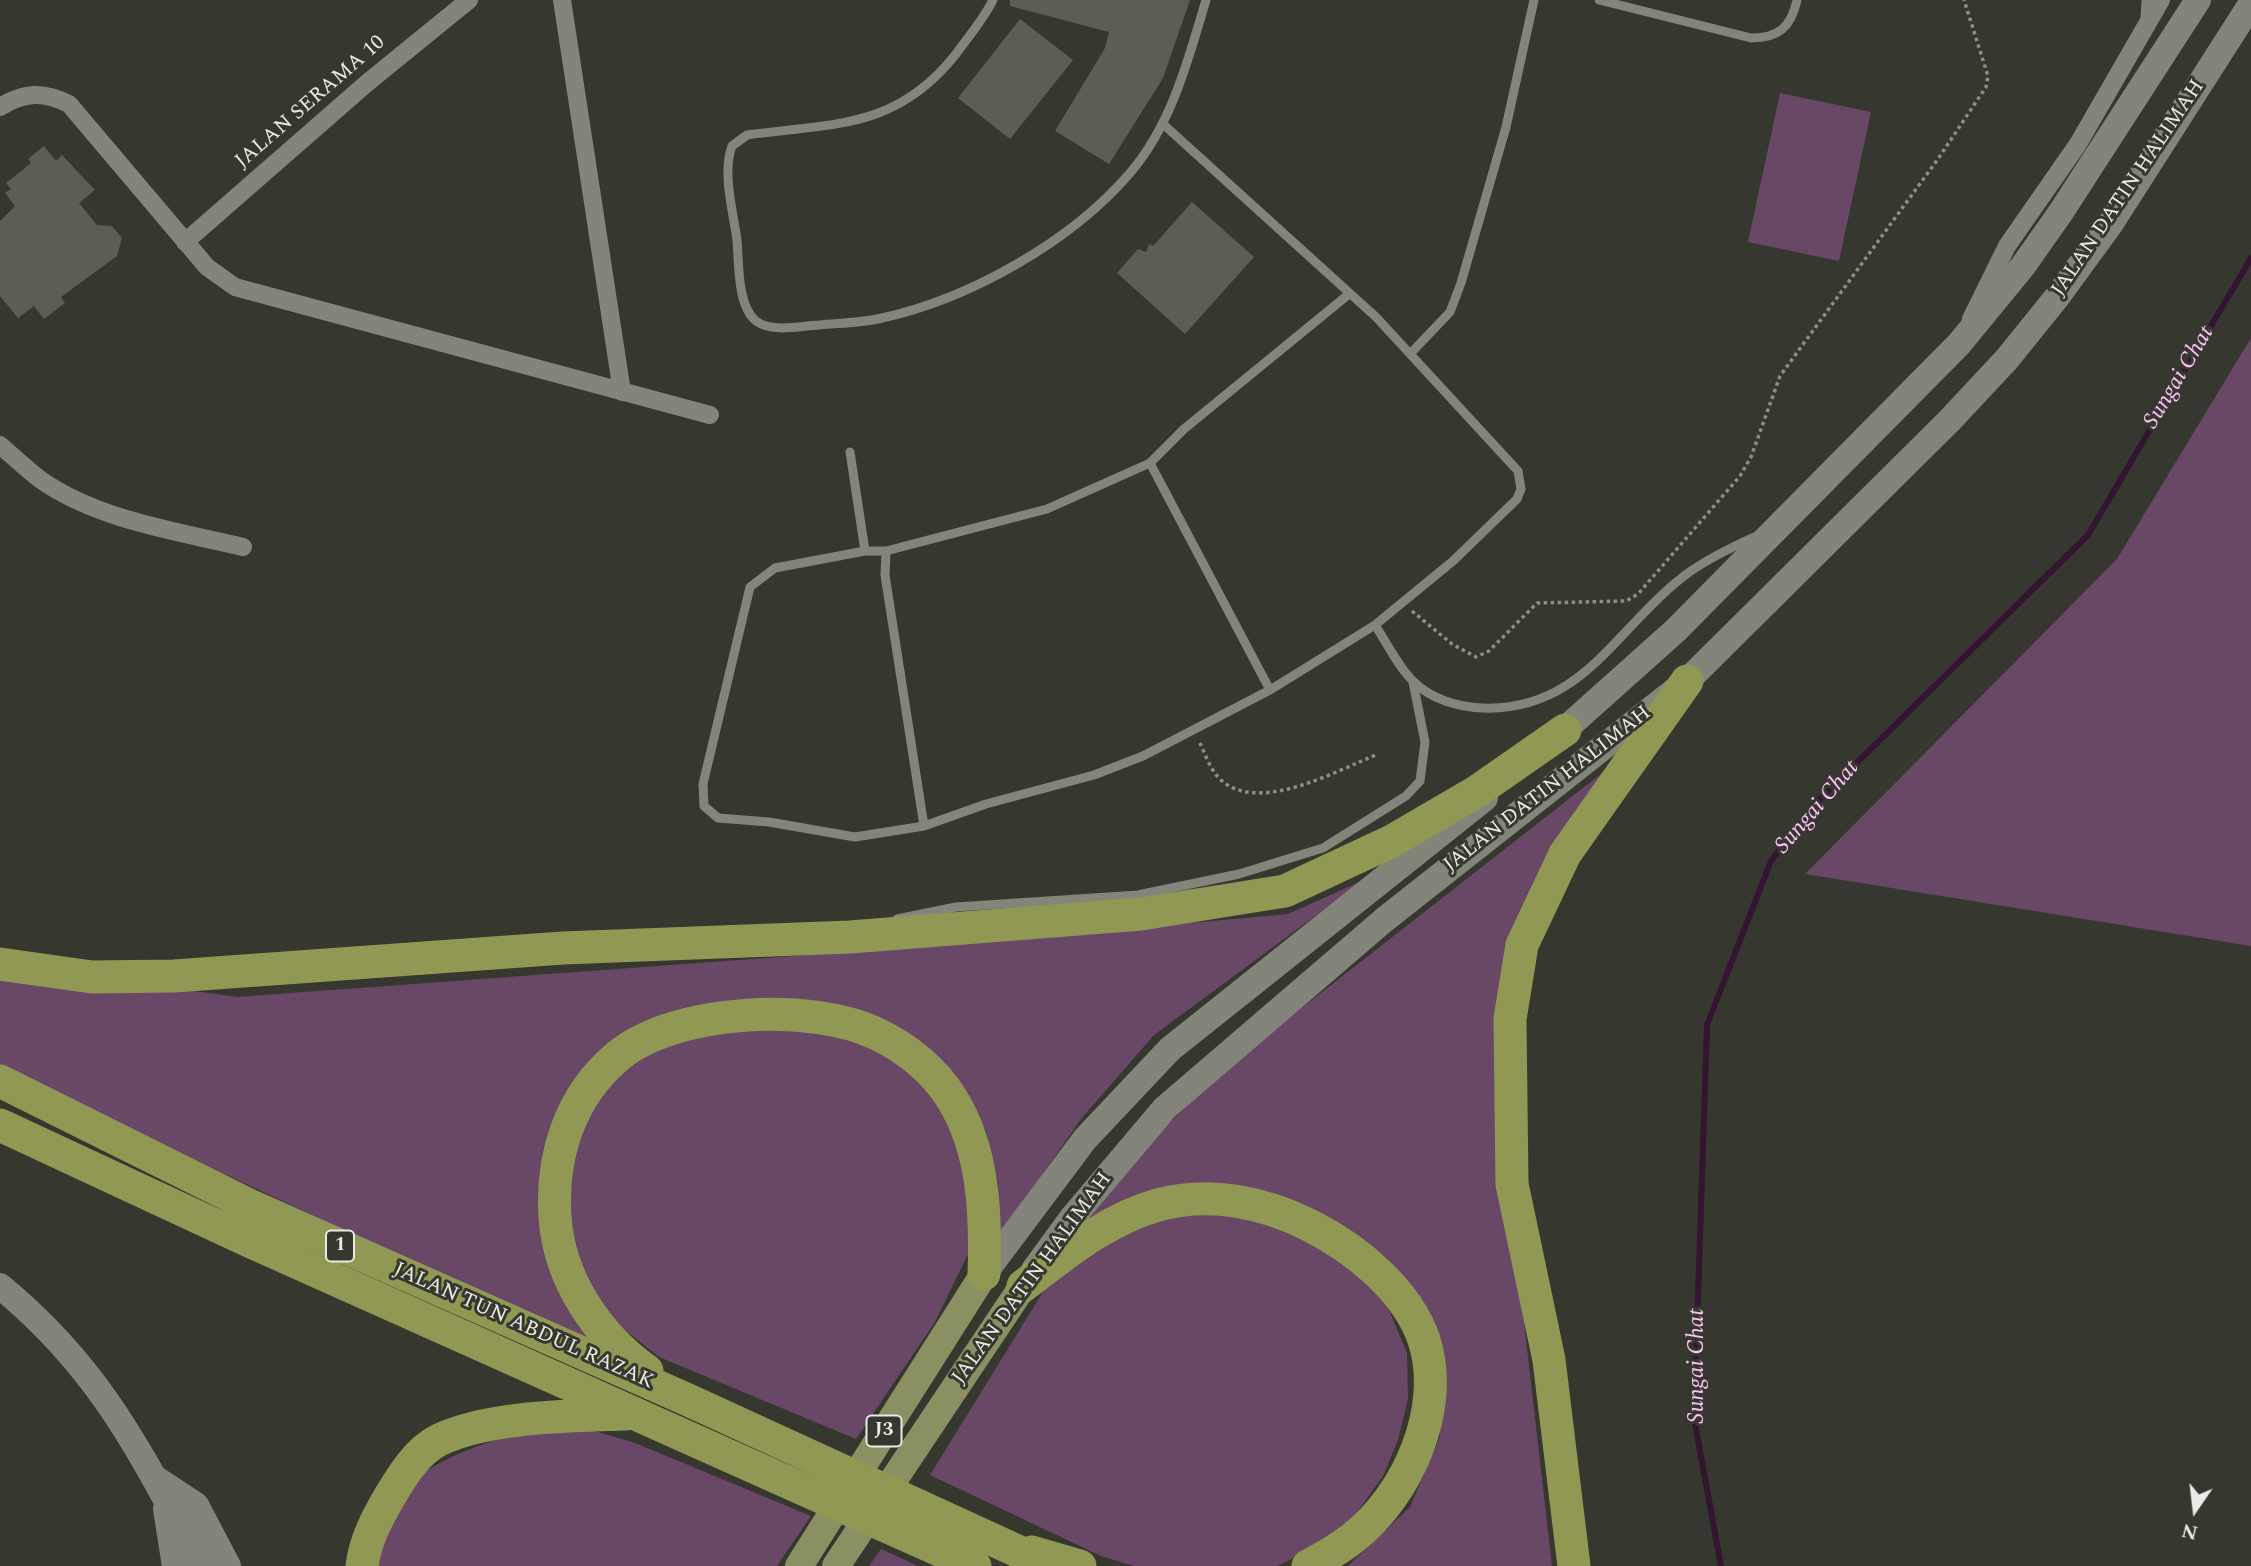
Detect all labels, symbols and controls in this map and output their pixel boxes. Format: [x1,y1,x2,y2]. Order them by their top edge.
street label: JALAN SERAMA 10 [231,31,391,175]
street label: JALAN DATIN HALIMAH [2047,76,2211,302]
water label: Sungai Chat [2139,322,2221,434]
street label: JALAN DATIN HALIMAH [1439,701,1657,879]
water label: Sungai Chat [1770,756,1866,860]
street label: JALAN DATIN HALIMAH [948,1168,1118,1390]
road number: 1 [326,1230,354,1262]
street label: JALAN TUN ABDUL RAZAK [389,1258,657,1396]
water label: Sungai Chat [1684,1309,1712,1423]
road number: J3 [866,1415,902,1446]
north arrow [2160,1475,2230,1545]
text: N [2179,1515,2201,1547]

